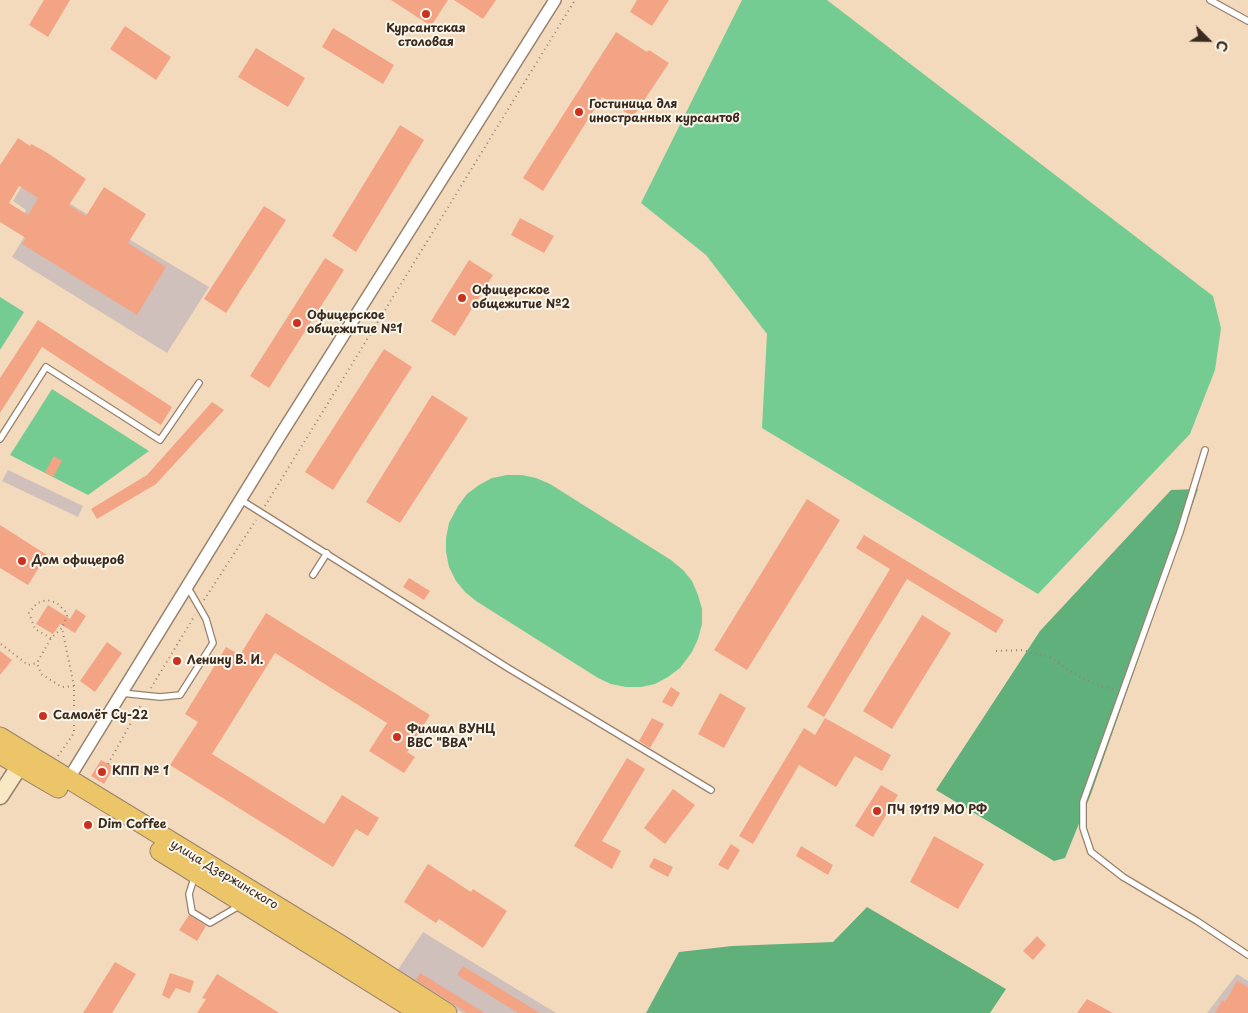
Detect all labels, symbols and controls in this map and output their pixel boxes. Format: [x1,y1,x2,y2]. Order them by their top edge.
marker: Курсантская столовая [420,8,432,20]
north arrow [1183,15,1233,65]
place label: Курсантская столовая [386,22,466,50]
text: С [1211,37,1234,55]
place label: Гостиница для иностранных курсантов [589,98,739,126]
marker: Гостиница для иностранных курсантов [573,106,585,118]
place label: Офицерское общежитие №2 [472,284,570,312]
marker: Офицерское общежитие №2 [456,292,468,304]
place label: Офицерское общежитие №1 [307,309,402,337]
marker: Офицерское общежитие №1 [291,317,303,329]
place label: Дом офицеров [32,554,124,568]
marker: Дом офицеров [16,555,28,567]
place label: Ленину В. И. [187,654,263,668]
marker: Ленину В. И. [171,655,183,667]
place label: Самолёт Су-22 [53,709,148,723]
marker: Самолёт Су-22 [37,710,49,722]
place label: Филиал ВУНЦ ВВС "ВВА" [407,723,495,751]
marker: Филиал ВУНЦ ВВС "ВВА" [391,731,403,743]
place label: КПП № 1 [112,765,169,779]
marker: КПП № 1 [96,766,108,778]
place label: ПЧ 19119 МО РФ [887,804,987,818]
marker: ПЧ 19119 МО РФ [871,805,883,817]
place label: Dim Coffee [98,818,167,832]
marker: Dim Coffee [82,819,94,831]
street label: улица Дзержинского [168,837,280,913]

